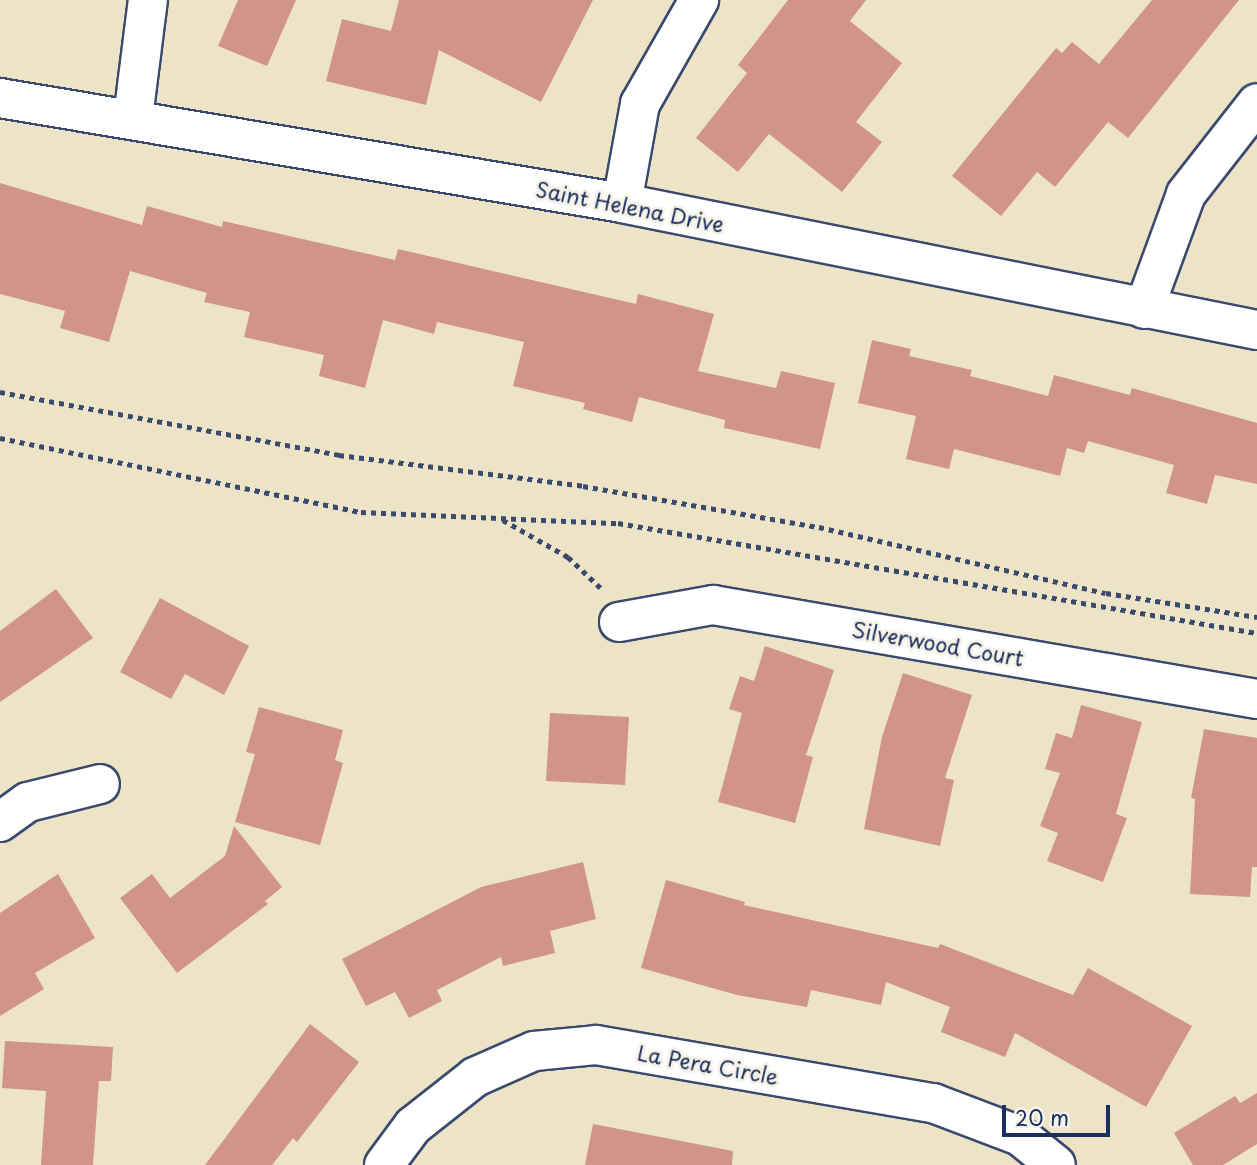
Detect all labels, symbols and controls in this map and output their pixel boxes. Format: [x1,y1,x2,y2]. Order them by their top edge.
street label: Saint Helena Drive [535,176,725,236]
street label: Silverwood Court [850,616,1026,670]
street label: La Pera Circle [635,1039,781,1089]
scale bar [1005,1092,1114,1136]
text: 20 m [1015,1101,1069,1133]

